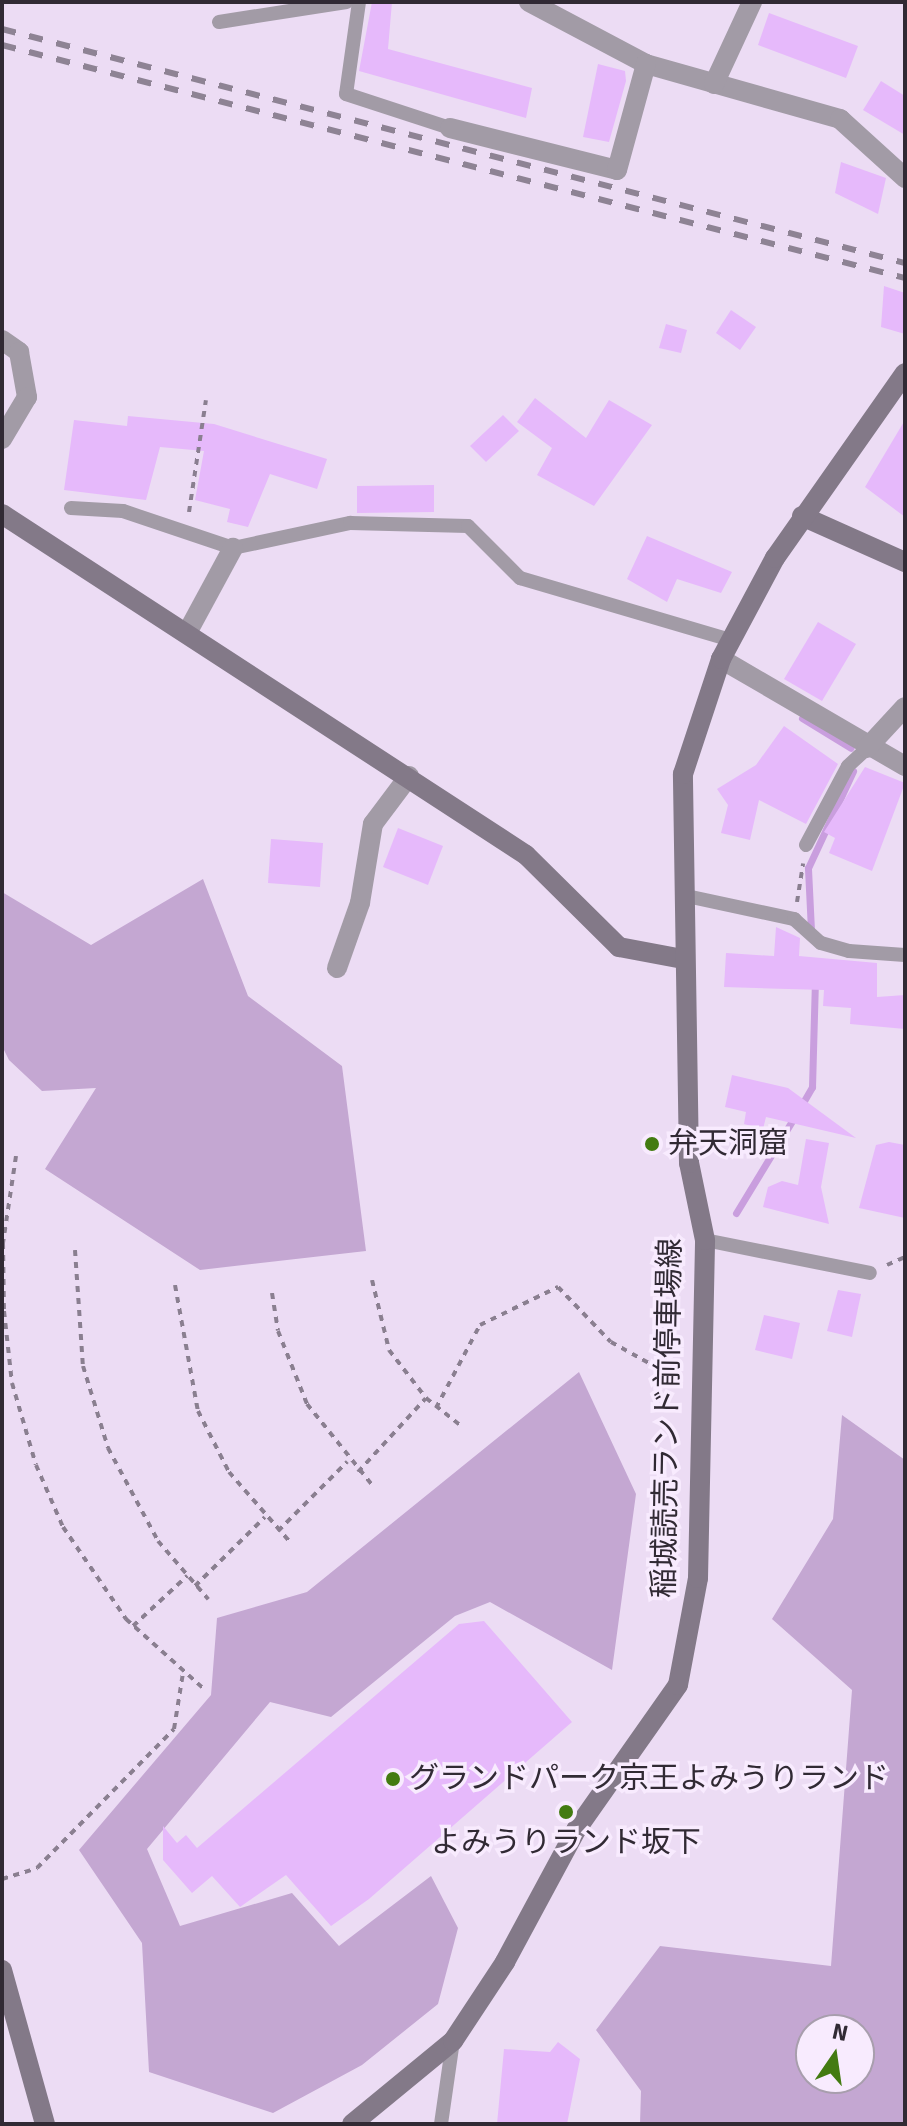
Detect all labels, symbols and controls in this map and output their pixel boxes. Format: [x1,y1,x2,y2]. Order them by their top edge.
place label: 弁天洞窟 [668,1126,788,1162]
marker: 弁天洞窟 [643,1135,661,1153]
street label: 稲城読売ランド前停車場線 [647,1238,689,1598]
place label: グランドパーク京王よみうりランド [409,1761,889,1797]
marker: グランドパーク京王よみうりランド [384,1770,402,1788]
marker: よみうりランド坂下 [557,1803,575,1821]
place label: よみうりランド坂下 [431,1825,701,1861]
north arrow [795,2014,875,2094]
text: N [830,2017,851,2047]

